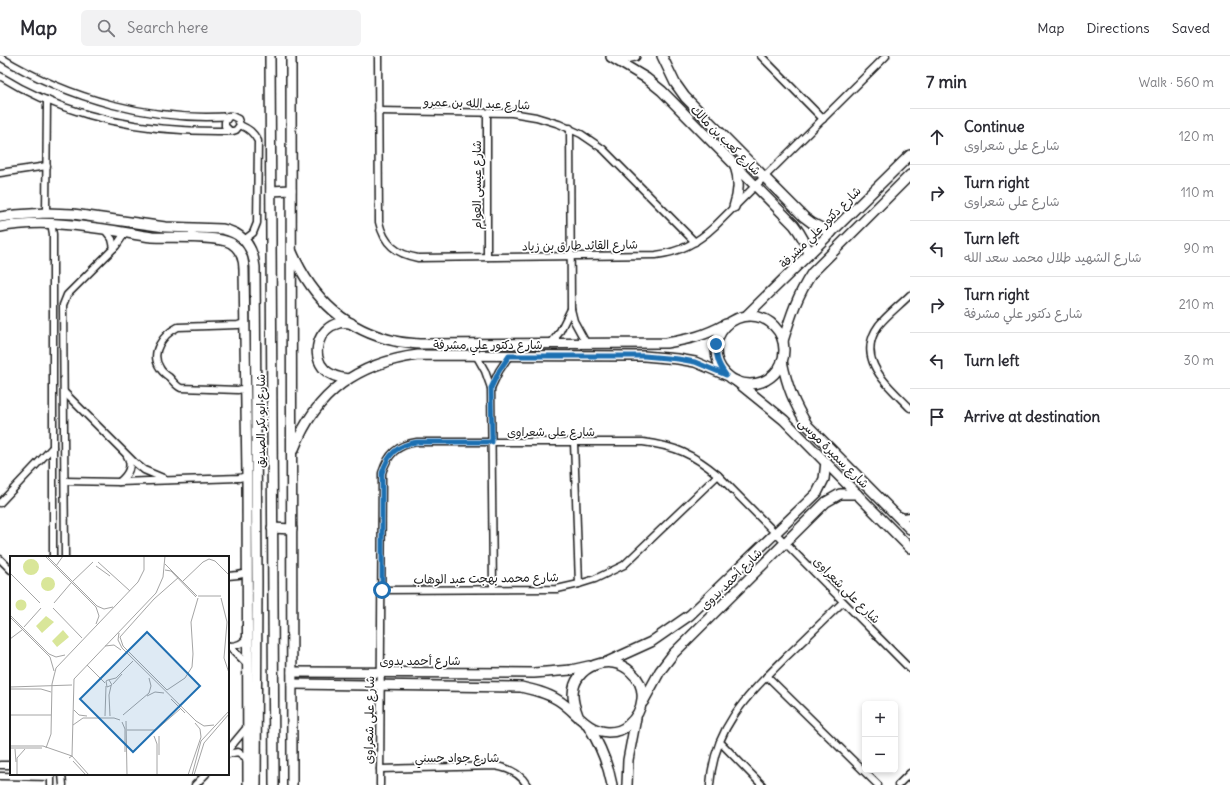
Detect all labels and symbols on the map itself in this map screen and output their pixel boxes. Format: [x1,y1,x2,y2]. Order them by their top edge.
street label: شارع عبد الله بن عمرو [422,94,531,114]
street label: شارع كعب بن مالك [686,102,764,180]
street label: شارع عيسى العوام [469,141,486,229]
street label: شارع دكتور علي مشرفة [776,183,867,274]
street label: شارع القائد طارق بن زياد [522,236,638,256]
route end [707,335,725,353]
street label: شارع دكتور علي مشرفة [433,337,543,356]
street label: شارع ابو بكر الصديق [253,374,270,468]
street label: شارع سميرة موسى [794,415,872,493]
street label: شارع على شعراوى [507,424,595,441]
street label: شارع أحمد بدوى [697,545,766,614]
street label: شارع على شعراوى [809,553,884,628]
inset map [10,556,229,775]
street label: شارع محمد بهجت عبد الوهاب [413,569,559,589]
route start [373,581,391,599]
street label: شارع أحمد بدوى [379,653,461,670]
street label: شارع على شعراوى [361,676,379,764]
street label: شارع جواد حسني [415,750,499,769]

